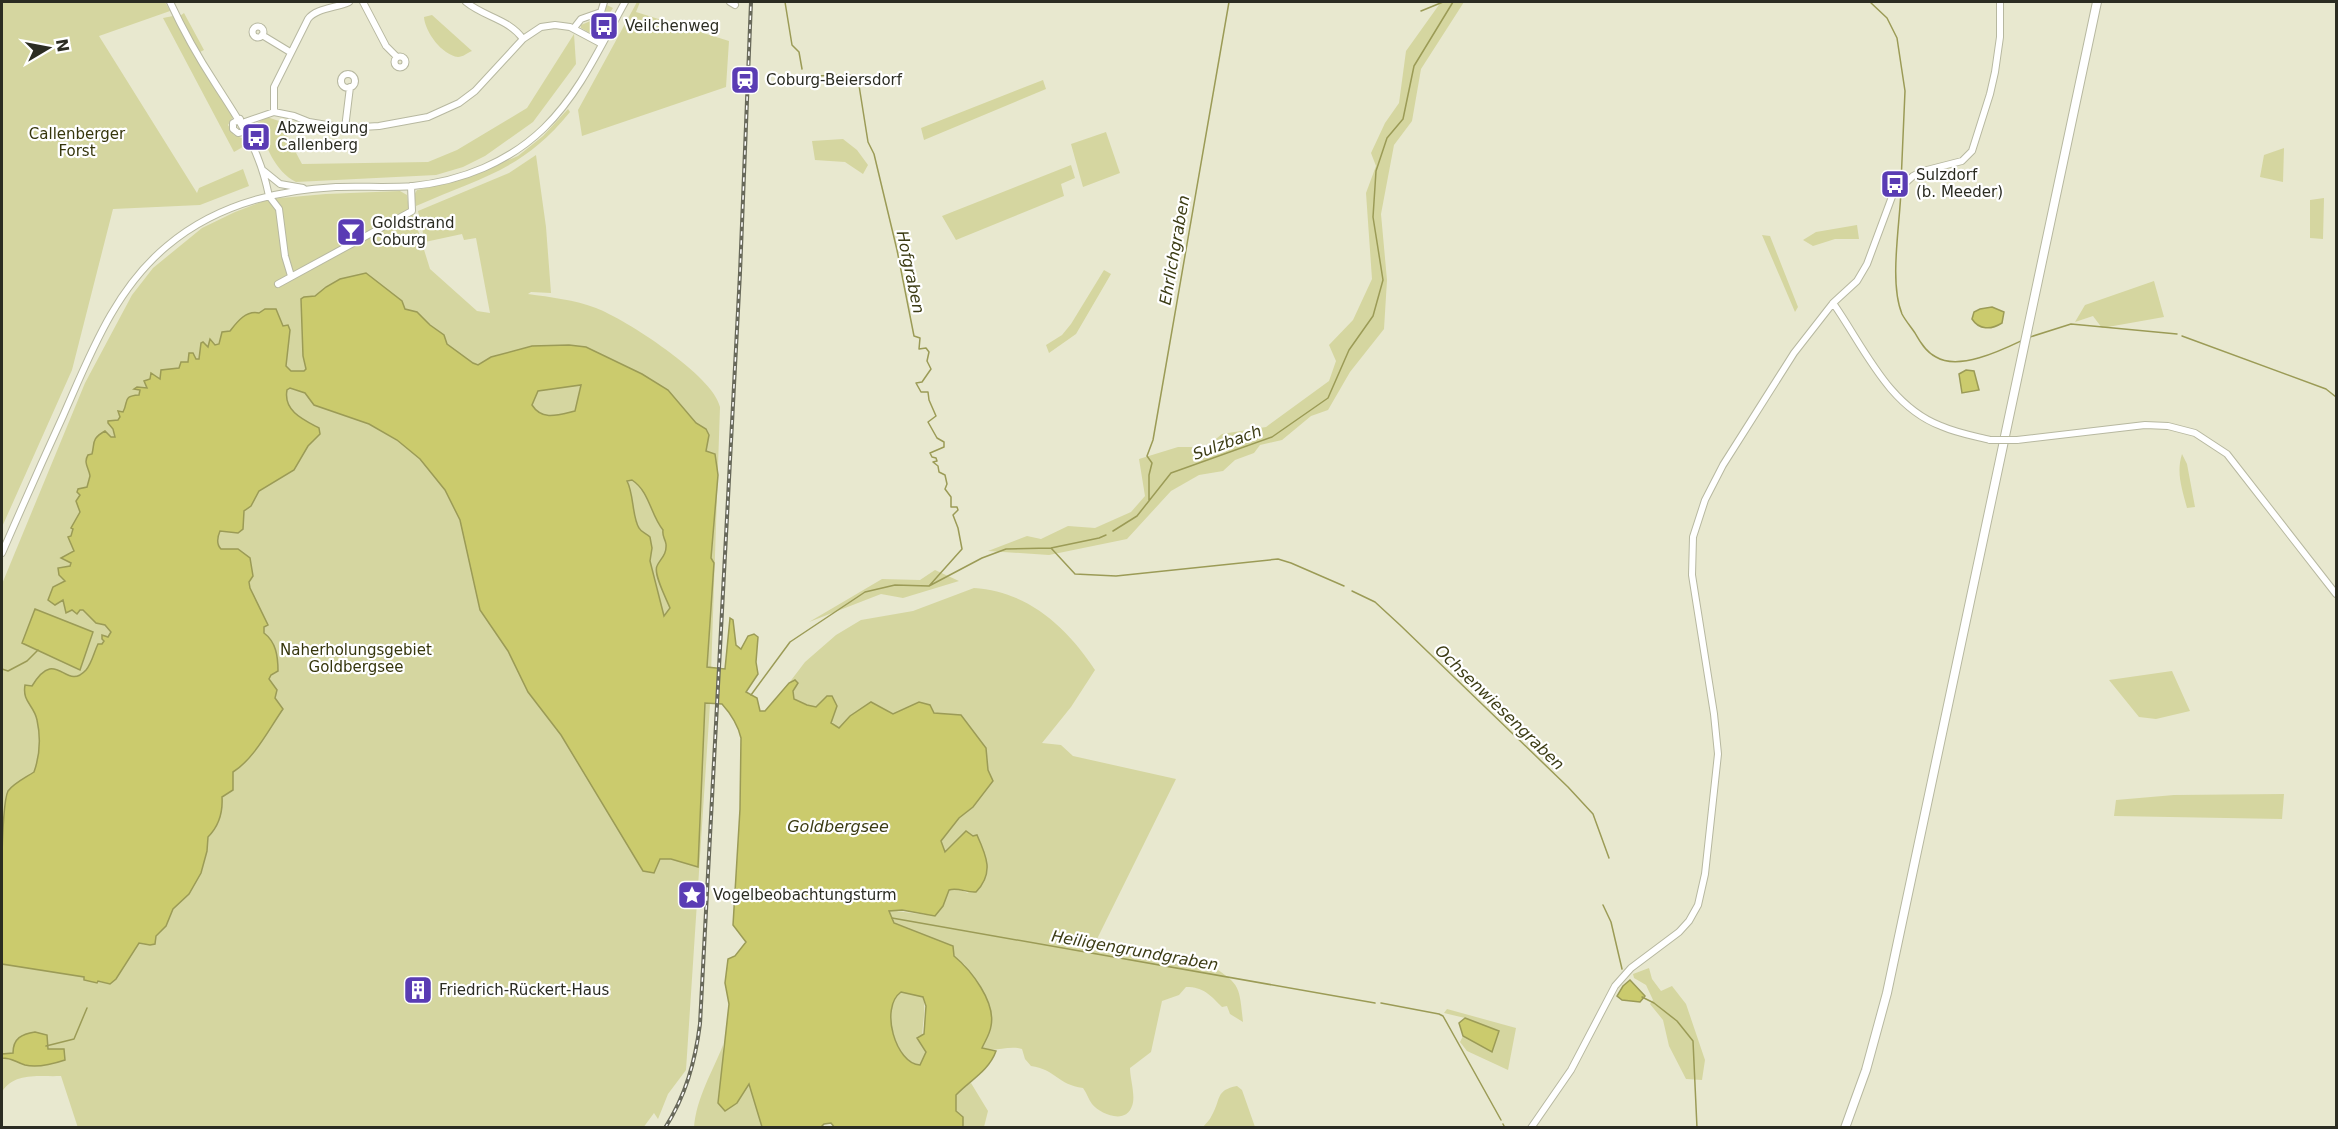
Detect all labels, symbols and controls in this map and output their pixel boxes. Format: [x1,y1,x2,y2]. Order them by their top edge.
bus stop icon: Veilchenweg [588,10,620,42]
place label: Veilchenweg [625,17,719,35]
north arrow [18,18,78,78]
text: N [52,37,73,54]
station icon: Coburg-Beiersdorf [729,64,761,96]
place label: Coburg-Beiersdorf [766,71,903,89]
place label: Abzweigung Callenberg [277,119,368,154]
bus stop icon: Abzweigung Callenberg [240,121,272,153]
park label: Callenberger Forst [29,125,126,160]
place label: Sulzdorf (b. Meeder) [1916,166,2003,201]
bus stop icon: Sulzdorf (b. Meeder) [1879,168,1911,200]
water label: Ehrlichgraben [1155,194,1194,307]
place label: Goldstrand Coburg [372,214,455,249]
bar icon: Goldstrand Coburg [335,216,367,248]
water label: Hofgraben [892,229,929,315]
water label: Sulzbach [1190,421,1264,464]
park label: Naherholungsgebiet Goldbergsee [280,641,432,676]
water label: Ochsenwiesengraben [1431,641,1568,774]
water label: Goldbergsee [787,817,889,836]
place icon: Vogelbeobachtungsturm [676,879,708,911]
place label: Vogelbeobachtungsturm [713,886,897,904]
water label: Heiligengrundgraben [1050,926,1220,975]
building icon: Friedrich-Rückert-Haus [402,974,434,1006]
place label: Friedrich-Rückert-Haus [439,981,609,999]

